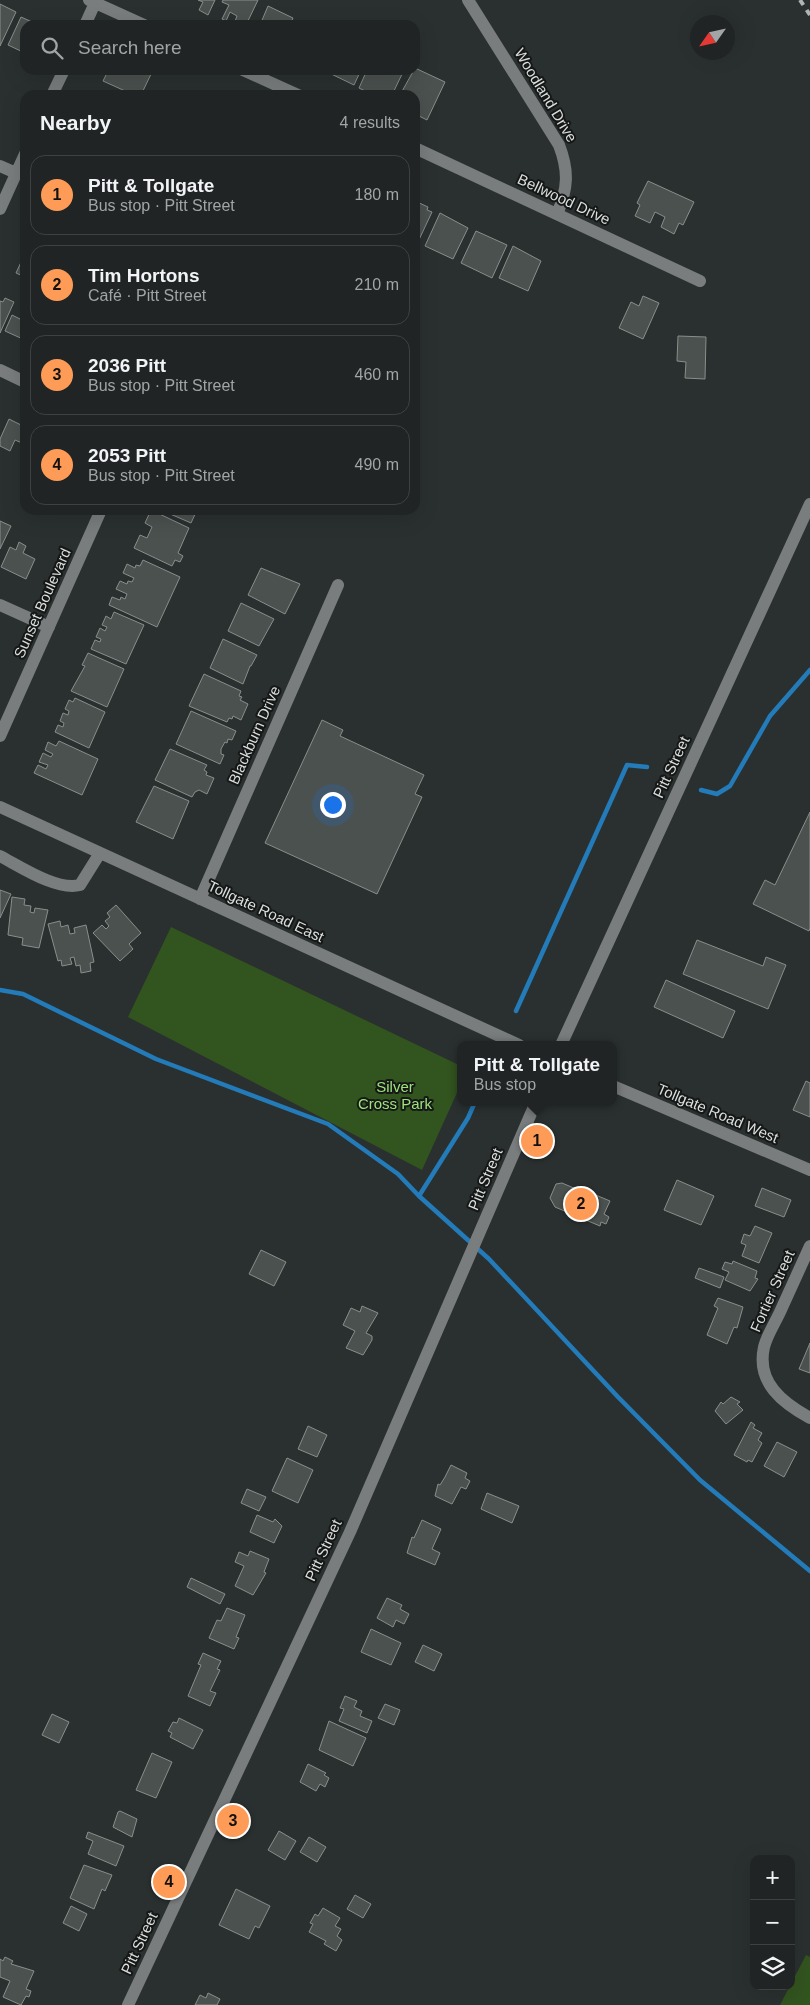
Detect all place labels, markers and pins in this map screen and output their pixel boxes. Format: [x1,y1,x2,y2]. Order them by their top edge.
pin: 1 [521,1122,553,1160]
pin: 2 [565,1185,597,1223]
pin: 3 [217,1802,249,1840]
pin: 4 [153,1863,185,1901]

